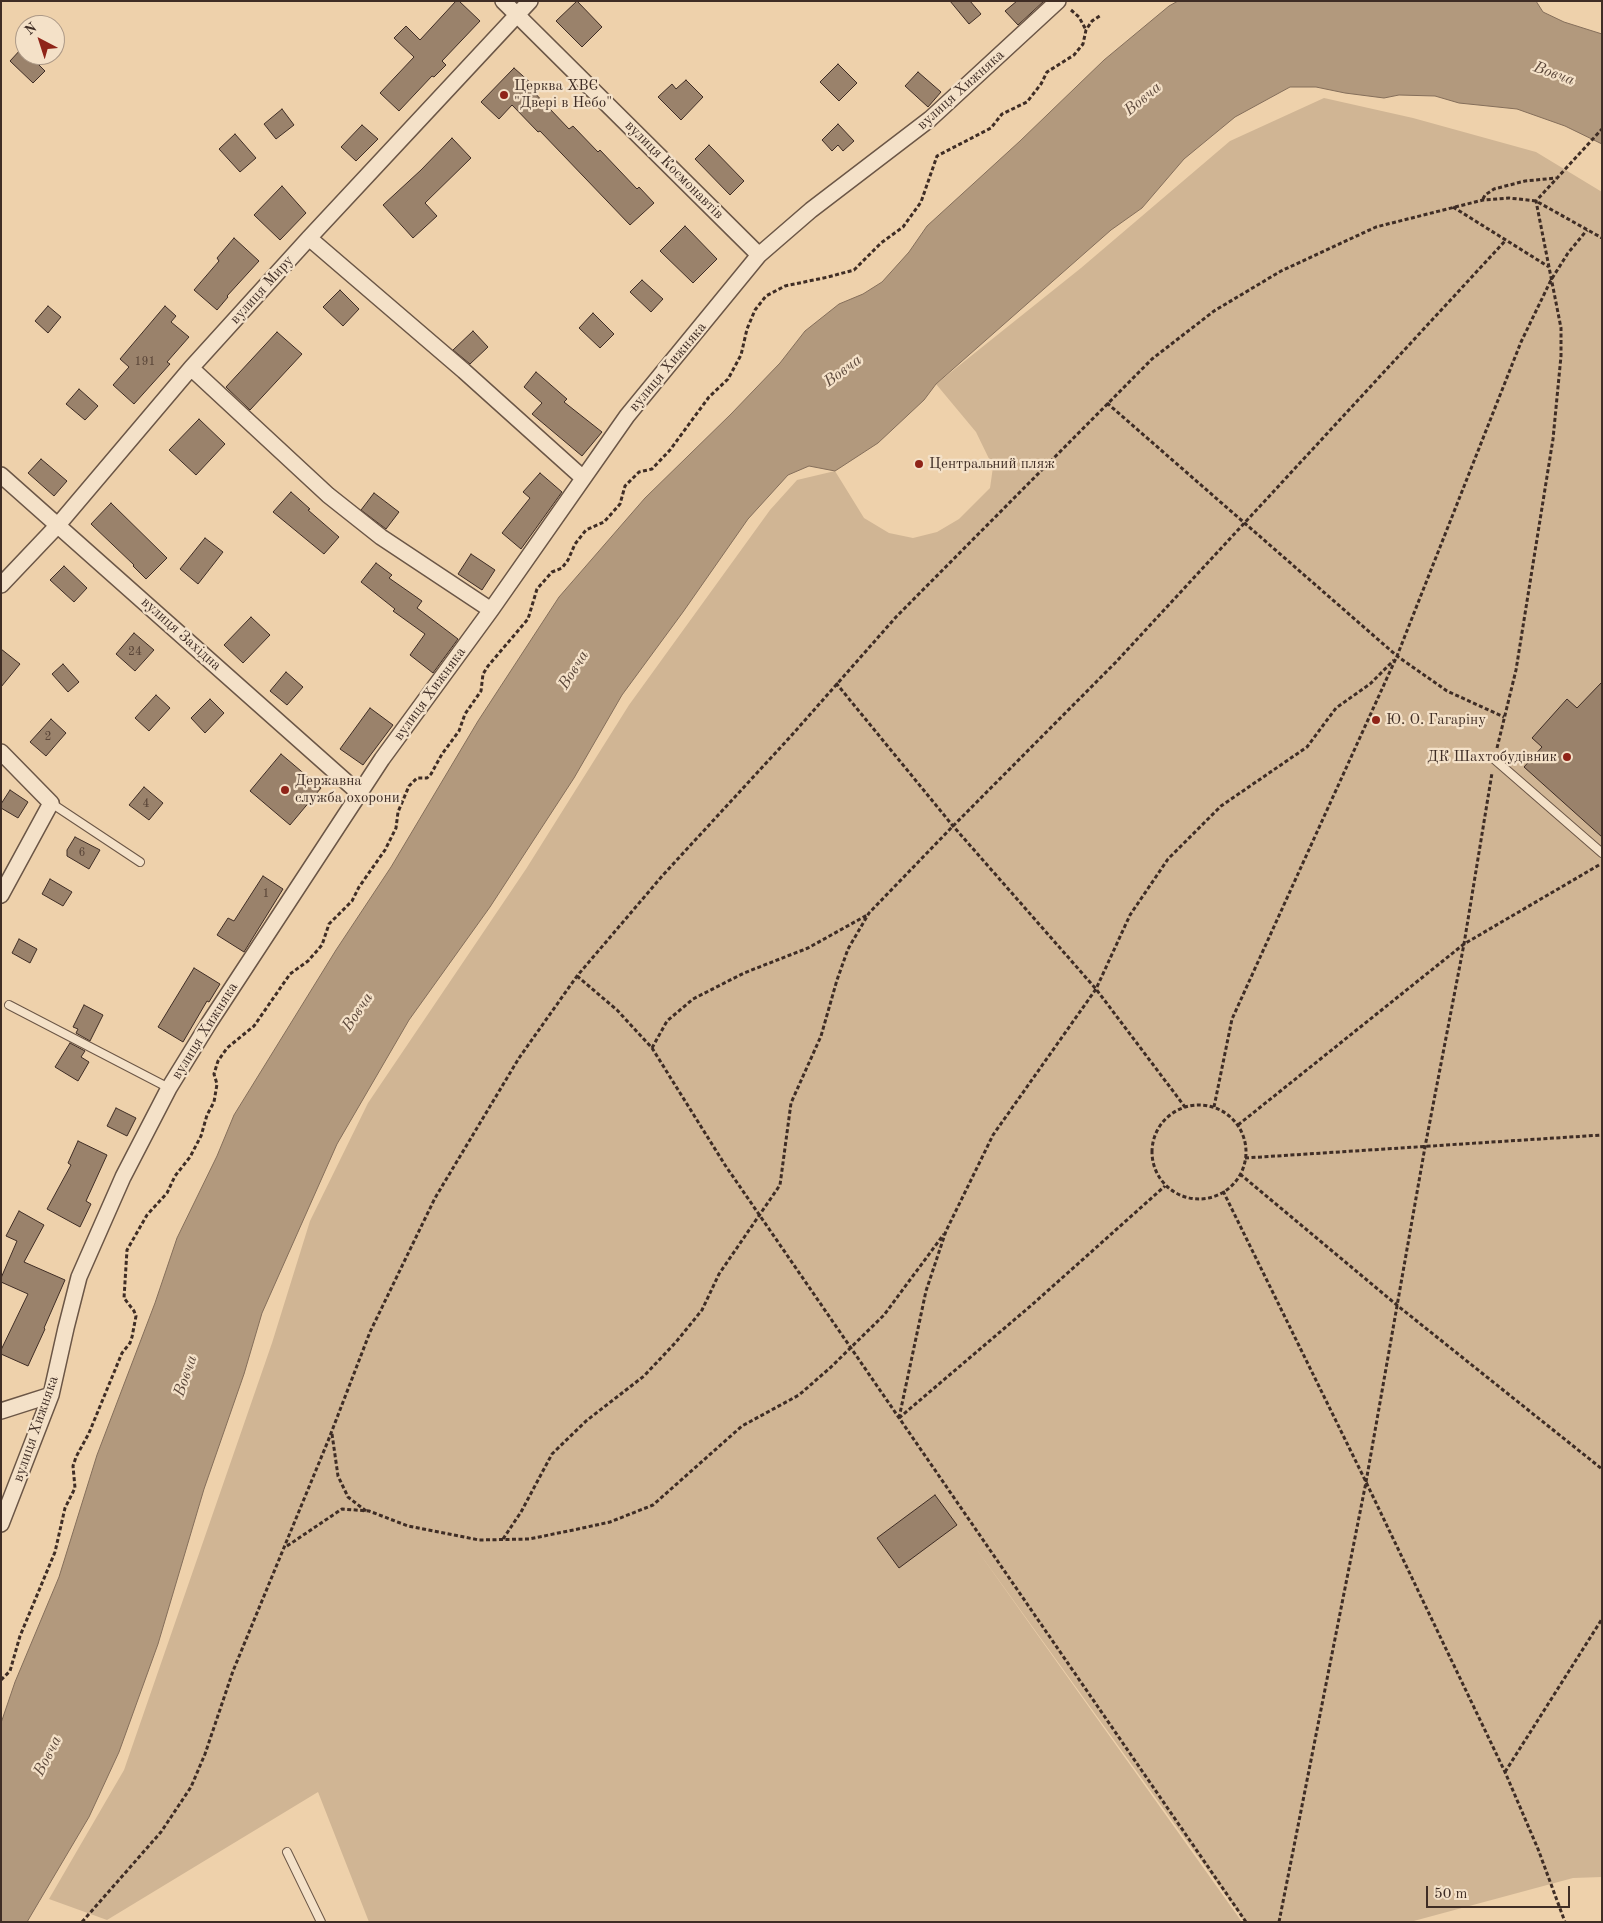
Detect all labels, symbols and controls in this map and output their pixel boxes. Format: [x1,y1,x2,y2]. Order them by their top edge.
north arrow [15,15,65,65]
text: N [22,20,40,38]
street label: вулиця Хижняка [914,46,1008,134]
water label: Вовча [1531,58,1577,90]
place label: Церква ХВЄ "Двері в Небо" [514,77,612,112]
water label: Вовча [1121,78,1165,120]
marker: Церква ХВЄ "Двері в Небо" [498,89,510,101]
street label: вулиця Космонавтів [621,117,727,223]
street label: вулиця Миру [226,252,298,328]
street label: вулиця Хижняка [625,319,711,415]
water label: Вовча [820,351,866,391]
house number: 191 [135,355,155,369]
place label: Центральний пляж [929,455,1055,473]
marker: Центральний пляж [913,458,925,470]
street label: вулиця Західна [137,593,225,675]
street label: вулиця Хижняка [390,644,470,744]
house number: 24 [128,645,142,659]
water label: Вовча [555,647,593,693]
place label: Ю. О. Гагаріну [1386,711,1486,729]
marker: Ю. О. Гагаріну [1370,714,1382,726]
house number: 2 [45,730,51,744]
place label: ДК Шахтобудівник [1427,748,1557,766]
marker: ДК Шахтобудівник [1561,751,1573,763]
place label: Державна служба охорони [295,772,400,807]
marker: Державна служба охорони [279,784,291,796]
house number: 4 [143,797,149,811]
house number: 6 [79,846,85,860]
house number: 1 [263,887,269,901]
street label: вулиця Хижняка [168,979,242,1083]
water label: Вовча [338,989,378,1035]
water label: Вовча [170,1353,202,1399]
street label: вулиця Хижняка [9,1373,63,1485]
water label: Вовча [30,1733,66,1779]
scale bar [1428,1876,1572,1908]
text: 50 m [1434,1887,1468,1902]

